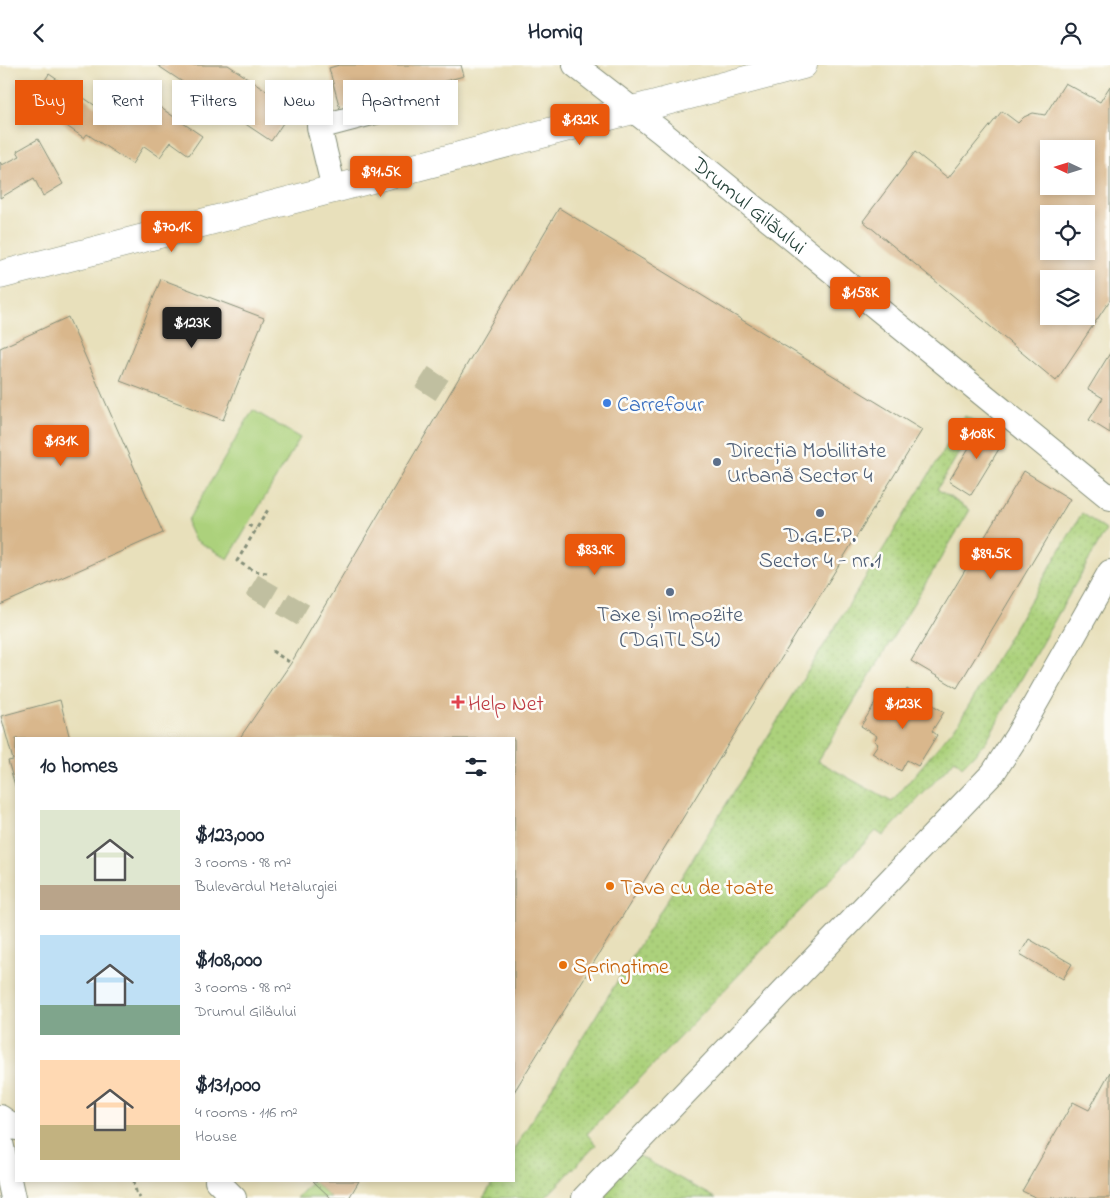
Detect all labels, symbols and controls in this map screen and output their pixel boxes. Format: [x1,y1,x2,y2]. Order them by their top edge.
text: Homiq [528,17,582,49]
icon: back [25,19,53,47]
icon: person [1057,19,1085,47]
chip: Buy [15,80,83,125]
chip: Rent [93,80,162,125]
chip: Filters [172,80,255,125]
chip: New [265,80,333,125]
chip: Apartment [343,80,458,125]
pin: $132K [545,103,615,146]
text: $132K [561,108,599,132]
north arrow [1040,140,1095,195]
map controls [1040,140,1095,325]
street label: Drumul Gilăului [683,150,813,263]
pin: $91.5K [340,155,422,198]
text: $91.5K [361,160,401,184]
button: locate [1040,205,1095,260]
pin: $70.1K [131,211,213,253]
text: $70.1K [152,215,192,239]
button: layers [1040,270,1095,325]
pin: $158K [825,277,895,319]
text: $158K [841,281,879,305]
pin: $123K [157,307,227,349]
text: $123K [173,311,211,335]
place label: Carrefour [617,390,704,422]
marker: Carrefour [601,397,613,409]
pin: $108K [942,417,1012,460]
text: $108K [959,422,995,446]
pin: $131K [26,425,96,467]
text: $131K [44,429,78,453]
place label: Direcția Mobilitate Urbană Sector 4 [726,436,886,493]
marker: Direcția Mobilitate Urbană Sector 4 [711,456,723,468]
marker: D.G.E.P. Sector 4 - nr.1 [814,507,826,519]
place label: D.G.E.P. Sector 4 - nr.1 [759,521,881,578]
pin: $83.9K [554,533,636,576]
pin: $89.5K [950,537,1032,580]
text: $83.9K [576,538,614,562]
text: $89.5K [971,542,1011,566]
marker: Taxe și Impozite (DGITL S4) [664,586,676,598]
place label: Taxe și Impozite (DGITL S4) [597,600,743,657]
pin: $123K [868,687,938,730]
place label: Help Net [468,689,545,721]
text: $123K [884,692,922,716]
marker: Help Net [452,696,464,708]
text: 10 homes [40,752,118,782]
icon: filters [462,753,490,781]
text: $123,000 [195,821,264,851]
icon: home [80,830,140,890]
text: 3 rooms · 98 m² [195,851,291,875]
place label: Tava cu de toate [620,873,774,905]
text: Bulevardul Metalurgiei [195,875,337,899]
marker: Tava cu de toate [604,880,616,892]
text: $108,000 [195,946,262,976]
place label: Springtime [573,952,669,985]
icon: home [80,955,140,1015]
marker: Springtime [557,959,569,971]
text: 3 rooms · 98 m² [195,976,291,1000]
text: Drumul Gilăului [195,1000,297,1024]
text: $131,000 [195,1071,261,1101]
icon: home [80,1080,140,1140]
text: 4 rooms · 116 m² [195,1101,298,1125]
text: House [195,1125,237,1149]

